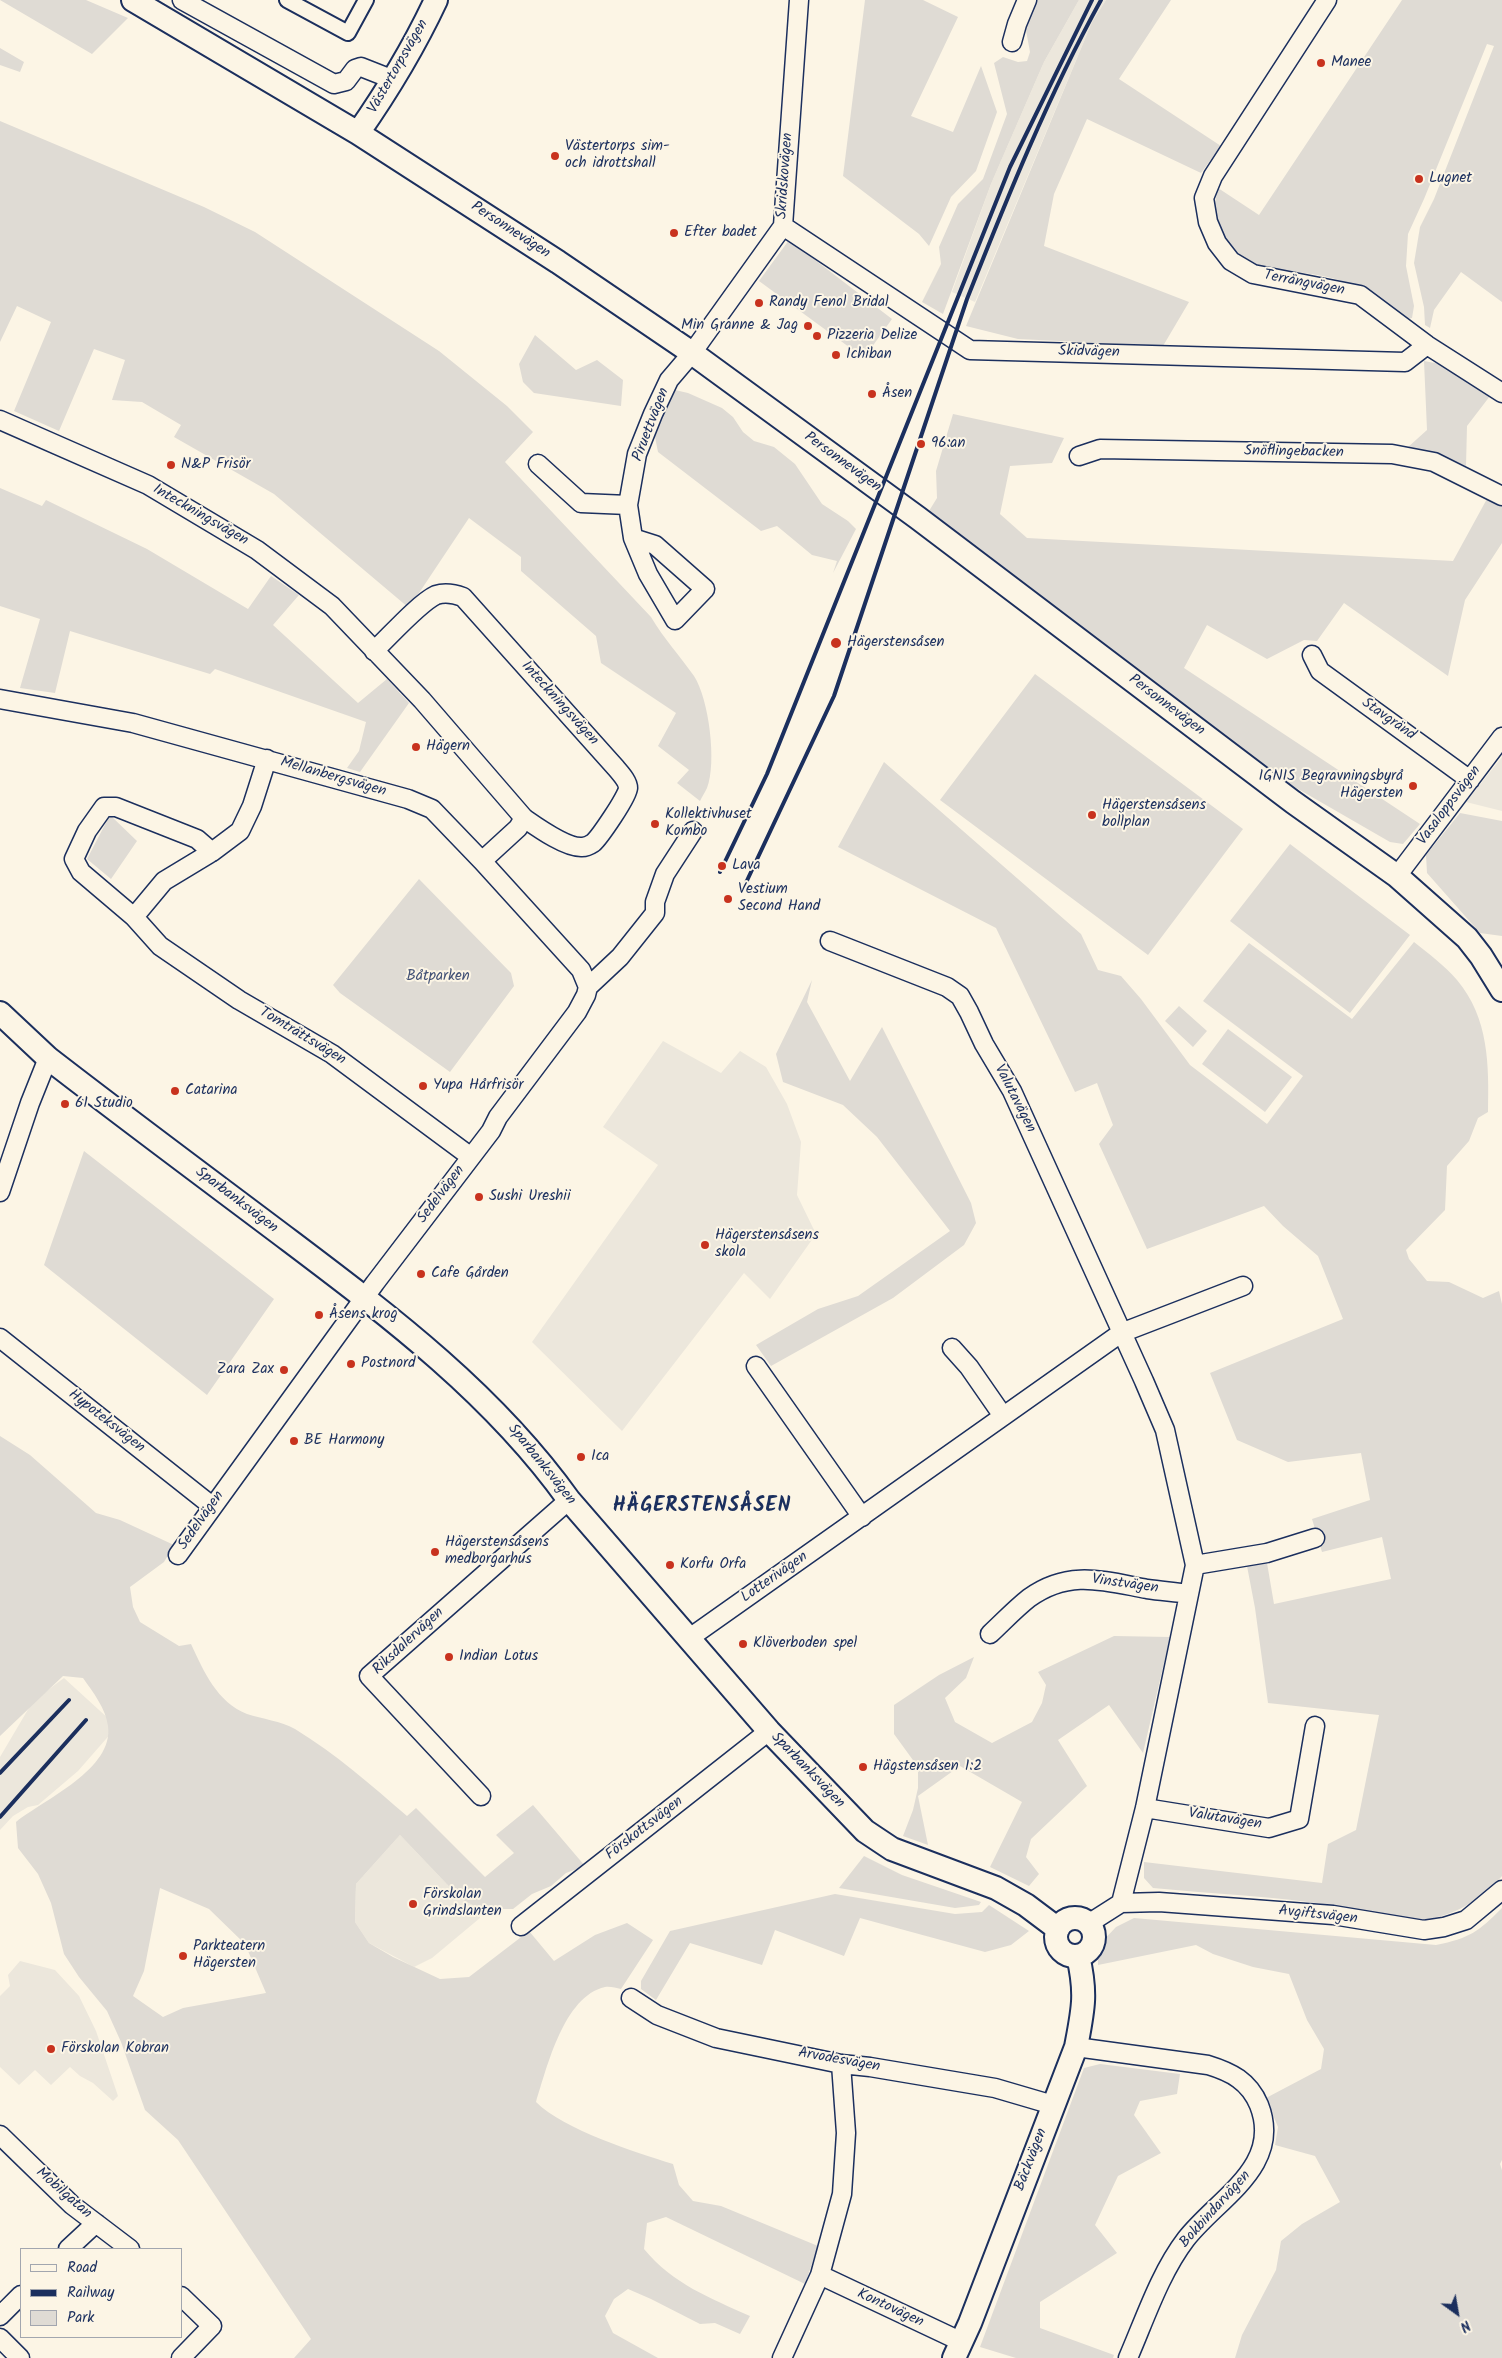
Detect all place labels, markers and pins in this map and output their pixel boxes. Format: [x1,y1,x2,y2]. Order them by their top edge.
place label: Manee [1331,54,1371,72]
marker: Manee [1315,57,1327,69]
place label: Västertorps sim- och idrottshall [565,138,670,173]
marker: Västertorps sim- och idrottshall [549,150,561,162]
place label: Lugnet [1429,170,1472,188]
marker: Lugnet [1413,173,1425,185]
place label: Efter badet [684,224,757,242]
marker: Efter badet [668,227,680,239]
place label: Randy Fenol Bridal [769,294,889,312]
marker: Randy Fenol Bridal [753,297,765,309]
place label: Min Granne & Jag [681,317,798,335]
marker: Min Granne & Jag [802,320,814,332]
place label: Pizzeria Delize [827,327,917,345]
marker: Pizzeria Delize [811,330,823,342]
place label: Ichiban [846,346,892,364]
marker: Ichiban [830,349,842,361]
place label: Åsen [882,385,912,403]
marker: Åsen [866,388,878,400]
place label: 96:an [931,435,965,453]
marker: 96:an [915,438,927,450]
place label: N&P Frisör [181,456,250,474]
marker: N&P Frisör [165,459,177,471]
place label: Hägerstensåsen [847,634,945,652]
marker: Hägerstensåsen [829,636,843,650]
place label: Hägern [426,738,470,756]
marker: Hägern [410,741,422,753]
place label: IGNIS Begravningsbyrå Hägersten [1259,768,1403,803]
marker: IGNIS Begravningsbyrå Hägersten [1407,780,1419,792]
place label: Hägerstensåsens bollplan [1102,797,1206,832]
place label: Kollektivhuset Kombo [665,806,752,841]
marker: Hägerstensåsens bollplan [1086,809,1098,821]
marker: Kollektivhuset Kombo [649,818,661,830]
place label: Lava [732,857,761,875]
marker: Lava [716,860,728,872]
place label: Vestium Second Hand [738,881,820,916]
marker: Vestium Second Hand [722,893,734,905]
place label: Yupa Hårfrisör [433,1077,523,1095]
marker: Yupa Hårfrisör [417,1080,429,1092]
place label: Catarina [185,1082,237,1100]
marker: Catarina [169,1085,181,1097]
place label: 61 Studio [75,1095,133,1113]
marker: 61 Studio [59,1098,71,1110]
place label: Sushi Ureshii [489,1188,570,1206]
marker: Sushi Ureshii [473,1191,485,1203]
place label: Hägerstensåsens skola [715,1227,819,1262]
marker: Hägerstensåsens skola [699,1239,711,1251]
place label: Cafe Gården [431,1265,509,1283]
marker: Cafe Gården [415,1268,427,1280]
place label: Åsens krog [329,1306,398,1324]
marker: Åsens krog [313,1309,325,1321]
place label: Postnord [361,1355,415,1373]
marker: Postnord [345,1358,357,1370]
place label: Zara Zax [217,1361,274,1379]
marker: Zara Zax [278,1364,290,1376]
place label: BE Harmony [304,1432,384,1450]
marker: BE Harmony [288,1435,300,1447]
place label: Ica [591,1448,609,1466]
marker: Ica [575,1451,587,1463]
place label: Hägerstensåsens medborgarhus [445,1534,549,1569]
marker: Hägerstensåsens medborgarhus [429,1546,441,1558]
place label: Korfu Orfa [680,1556,746,1574]
marker: Korfu Orfa [664,1559,676,1571]
place label: Klöverboden spel [753,1635,857,1653]
marker: Klöverboden spel [737,1638,749,1650]
place label: Indian Lotus [459,1648,538,1666]
marker: Indian Lotus [443,1651,455,1663]
place label: Hägstensåsen 1:2 [873,1758,982,1776]
marker: Hägstensåsen 1:2 [857,1761,869,1773]
place label: Förskolan Grindslanten [423,1886,502,1921]
marker: Förskolan Grindslanten [407,1898,419,1910]
place label: Parkteatern Hägersten [193,1938,265,1973]
marker: Parkteatern Hägersten [177,1950,189,1962]
place label: Förskolan Kobran [61,2040,169,2058]
marker: Förskolan Kobran [45,2043,57,2055]

